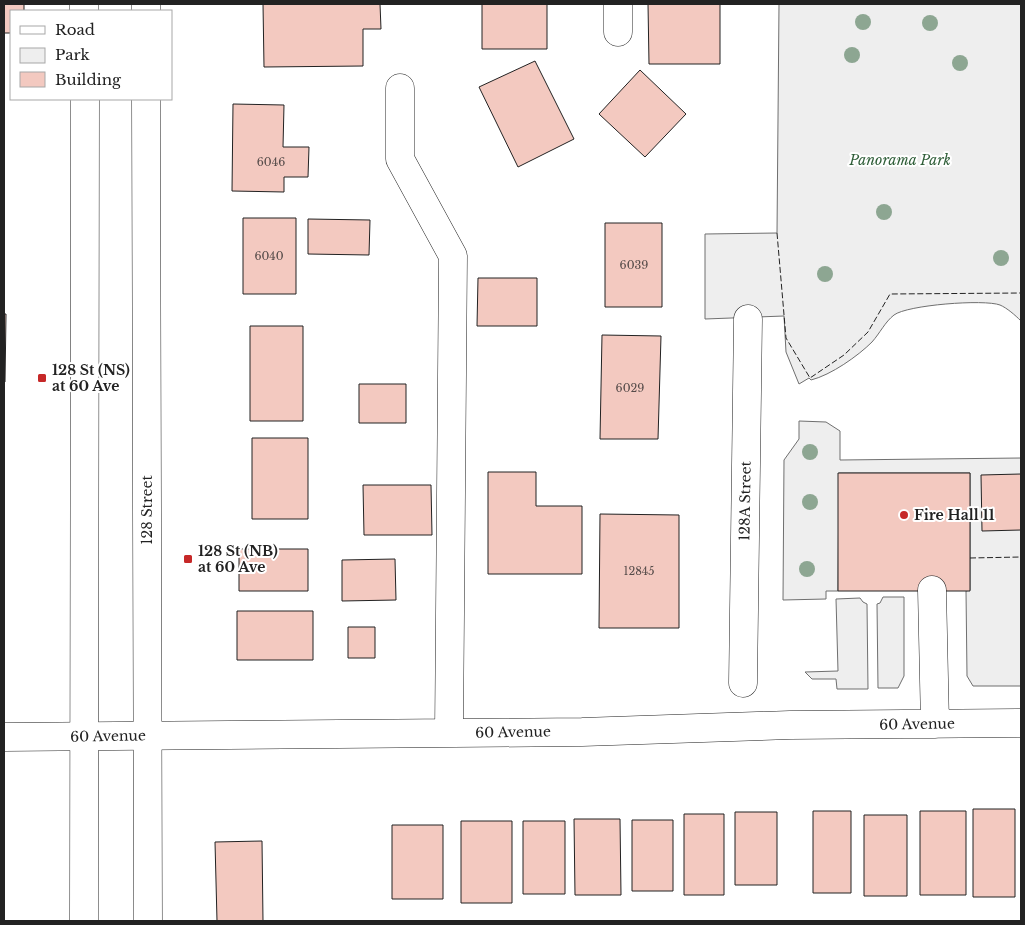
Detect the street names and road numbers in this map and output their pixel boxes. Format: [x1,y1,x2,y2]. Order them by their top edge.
street label: 128A Street [735,460,755,541]
street label: 128 Street [138,475,156,545]
street label: 60 Avenue [879,714,955,734]
street label: 60 Avenue [475,722,551,742]
street label: 60 Avenue [70,726,146,746]

